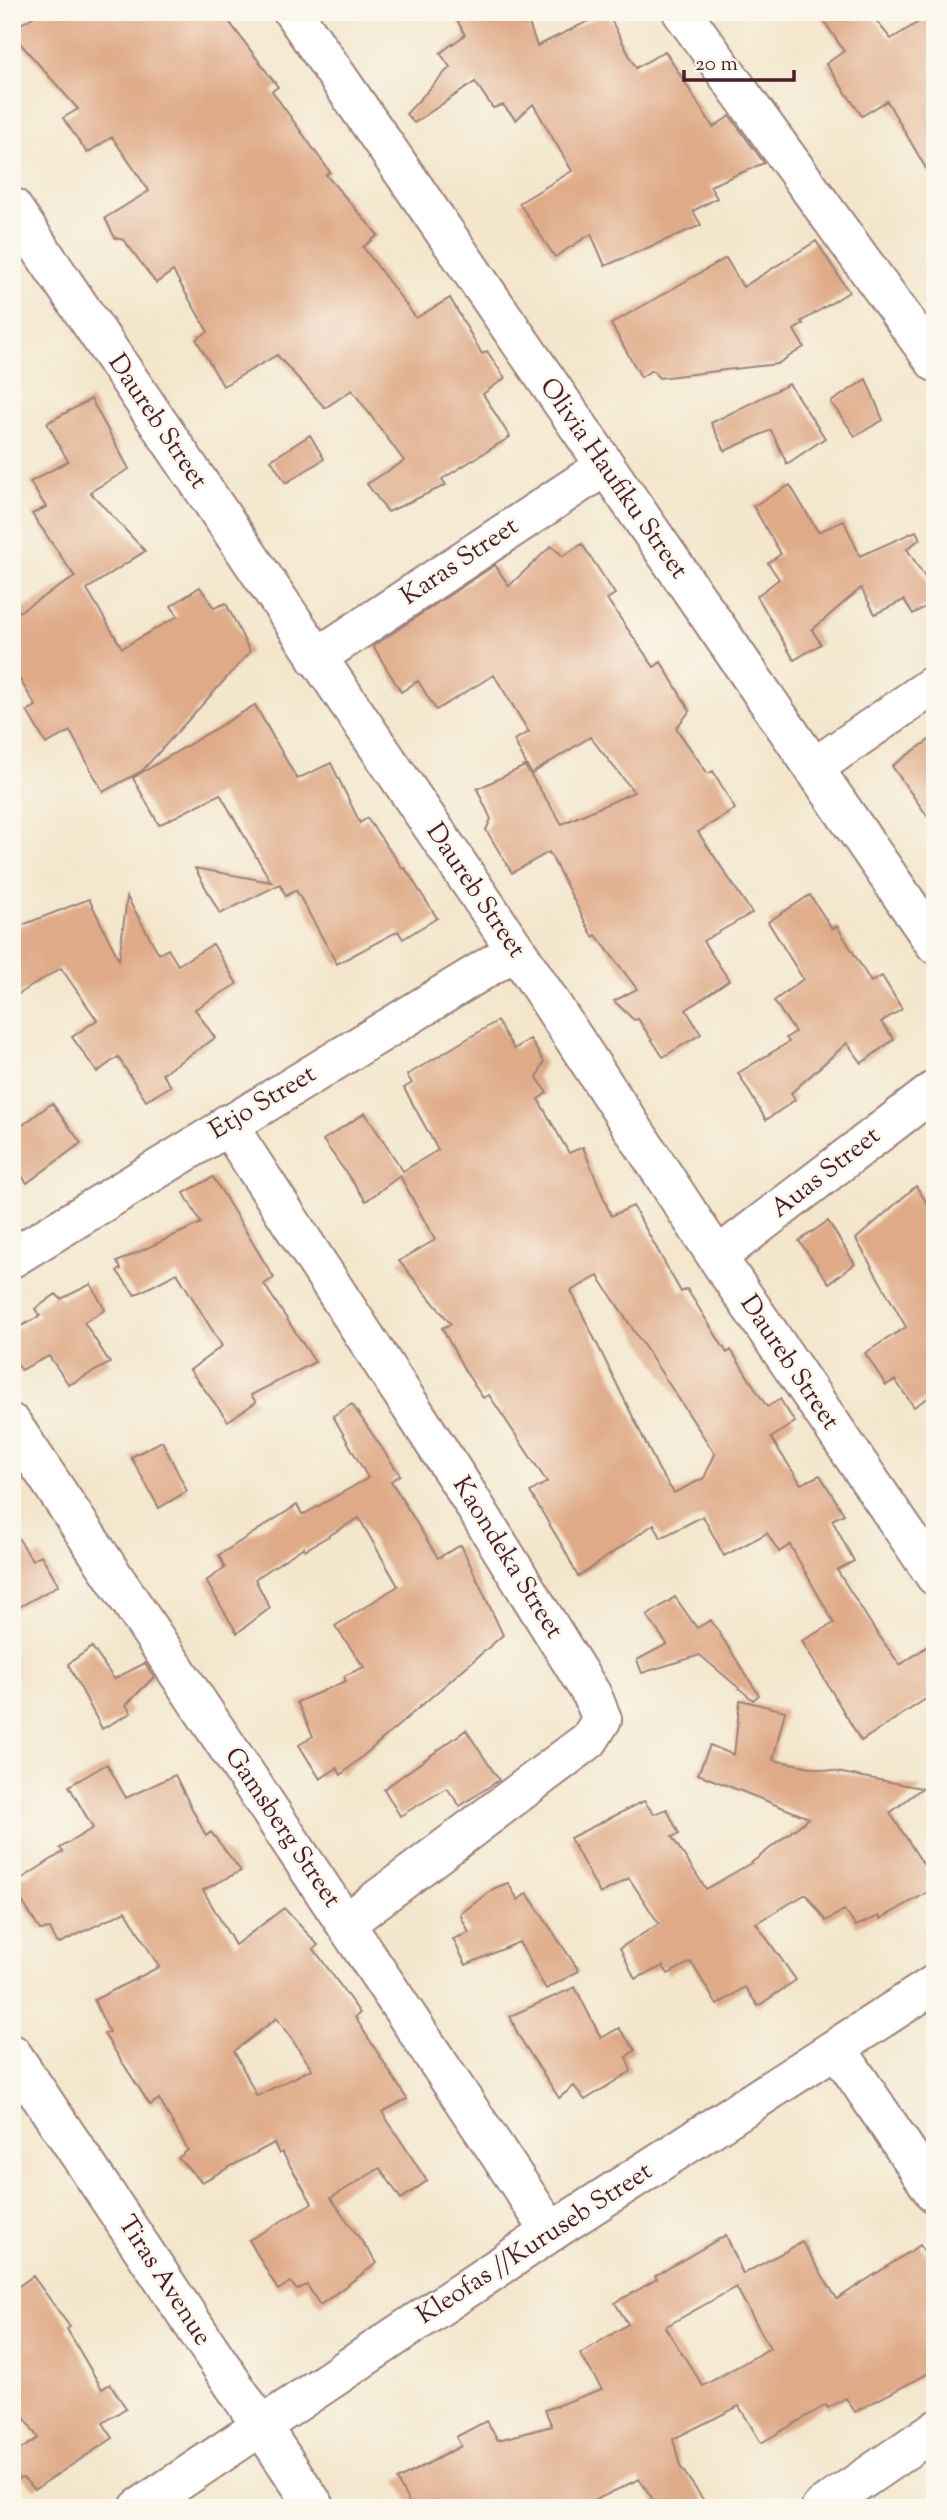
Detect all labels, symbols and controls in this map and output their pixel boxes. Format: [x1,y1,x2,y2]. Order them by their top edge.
scale bar [684,38,795,82]
text: 20 m [695,50,738,80]
street label: Daureb Street [98,347,216,497]
street label: Olivia Haufiku Street [530,371,696,587]
street label: Karas Street [394,509,526,615]
street label: Daureb Street [416,816,534,966]
street label: Etjo Street [203,1056,324,1149]
street label: Auas Street [763,1118,889,1228]
street label: Daureb Street [730,1288,848,1438]
street label: Kaondeka Street [442,1470,572,1646]
street label: Gamsberg Street [215,1740,349,1916]
street label: Kleofas //Kuruseb Street [410,2154,660,2334]
street label: Tiras Avenue [108,2209,220,2353]

